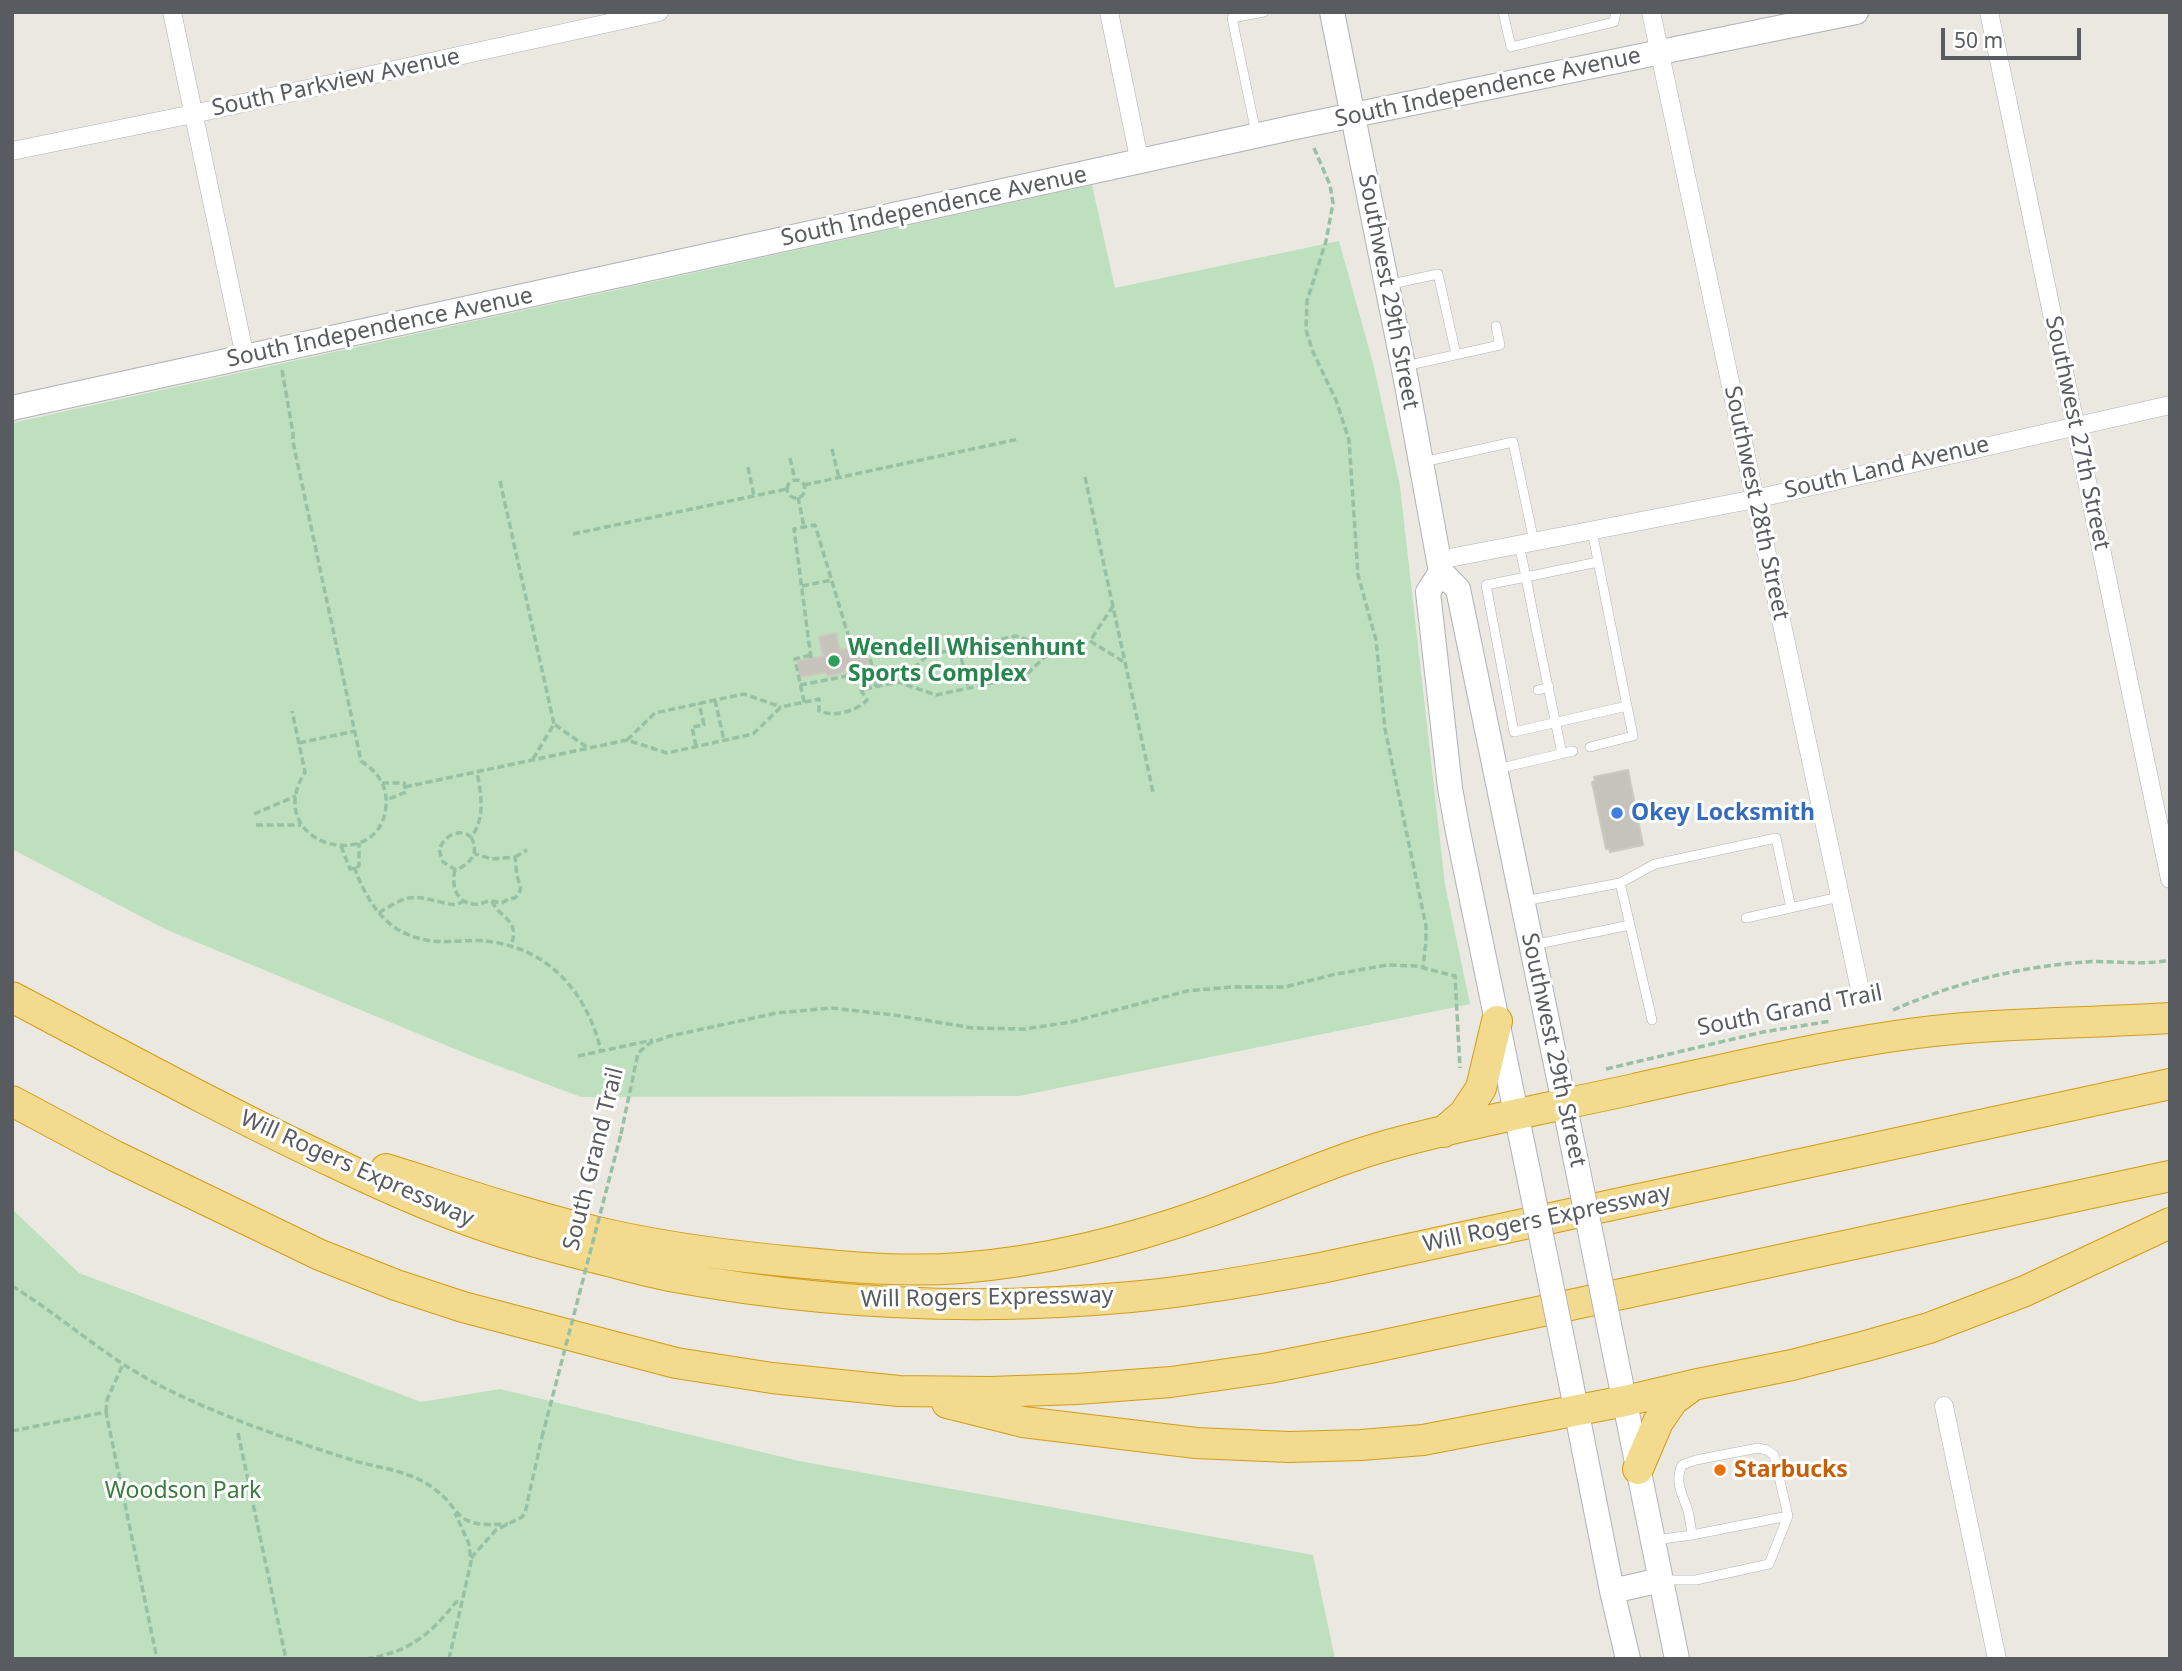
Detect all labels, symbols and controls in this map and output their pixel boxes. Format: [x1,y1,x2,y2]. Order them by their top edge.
scale bar [1944,14,2084,58]
text: 50 m [1954,26,2003,54]
street label: South Independence Avenue [1333,42,1643,134]
street label: South Parkview Avenue [209,43,463,123]
street label: South Independence Avenue [779,161,1089,253]
street label: Southwest 29th Street [1352,172,1424,412]
street label: South Independence Avenue [225,282,535,374]
street label: Southwest 27th Street [2039,313,2115,553]
street label: Southwest 28th Street [1718,383,1794,623]
street label: South Land Avenue [1782,431,1992,505]
place label: Wendell Whisenhunt Sports Complex [848,634,1086,688]
marker: Wendell Whisenhunt Sports Complex [826,653,842,669]
place label: Okey Locksmith [1631,799,1815,827]
marker: Okey Locksmith [1609,805,1625,821]
street label: Southwest 29th Street [1515,930,1591,1170]
street label: South Grand Trail [1695,980,1885,1042]
street label: South Grand Trail [558,1065,630,1253]
street label: Will Rogers Expressway [236,1105,478,1233]
street label: Will Rogers Expressway [1420,1179,1674,1259]
street label: Will Rogers Expressway [860,1282,1114,1314]
place label: Starbucks [1734,1456,1848,1484]
marker: Starbucks [1712,1462,1728,1478]
park label: Woodson Park [105,1477,261,1505]

